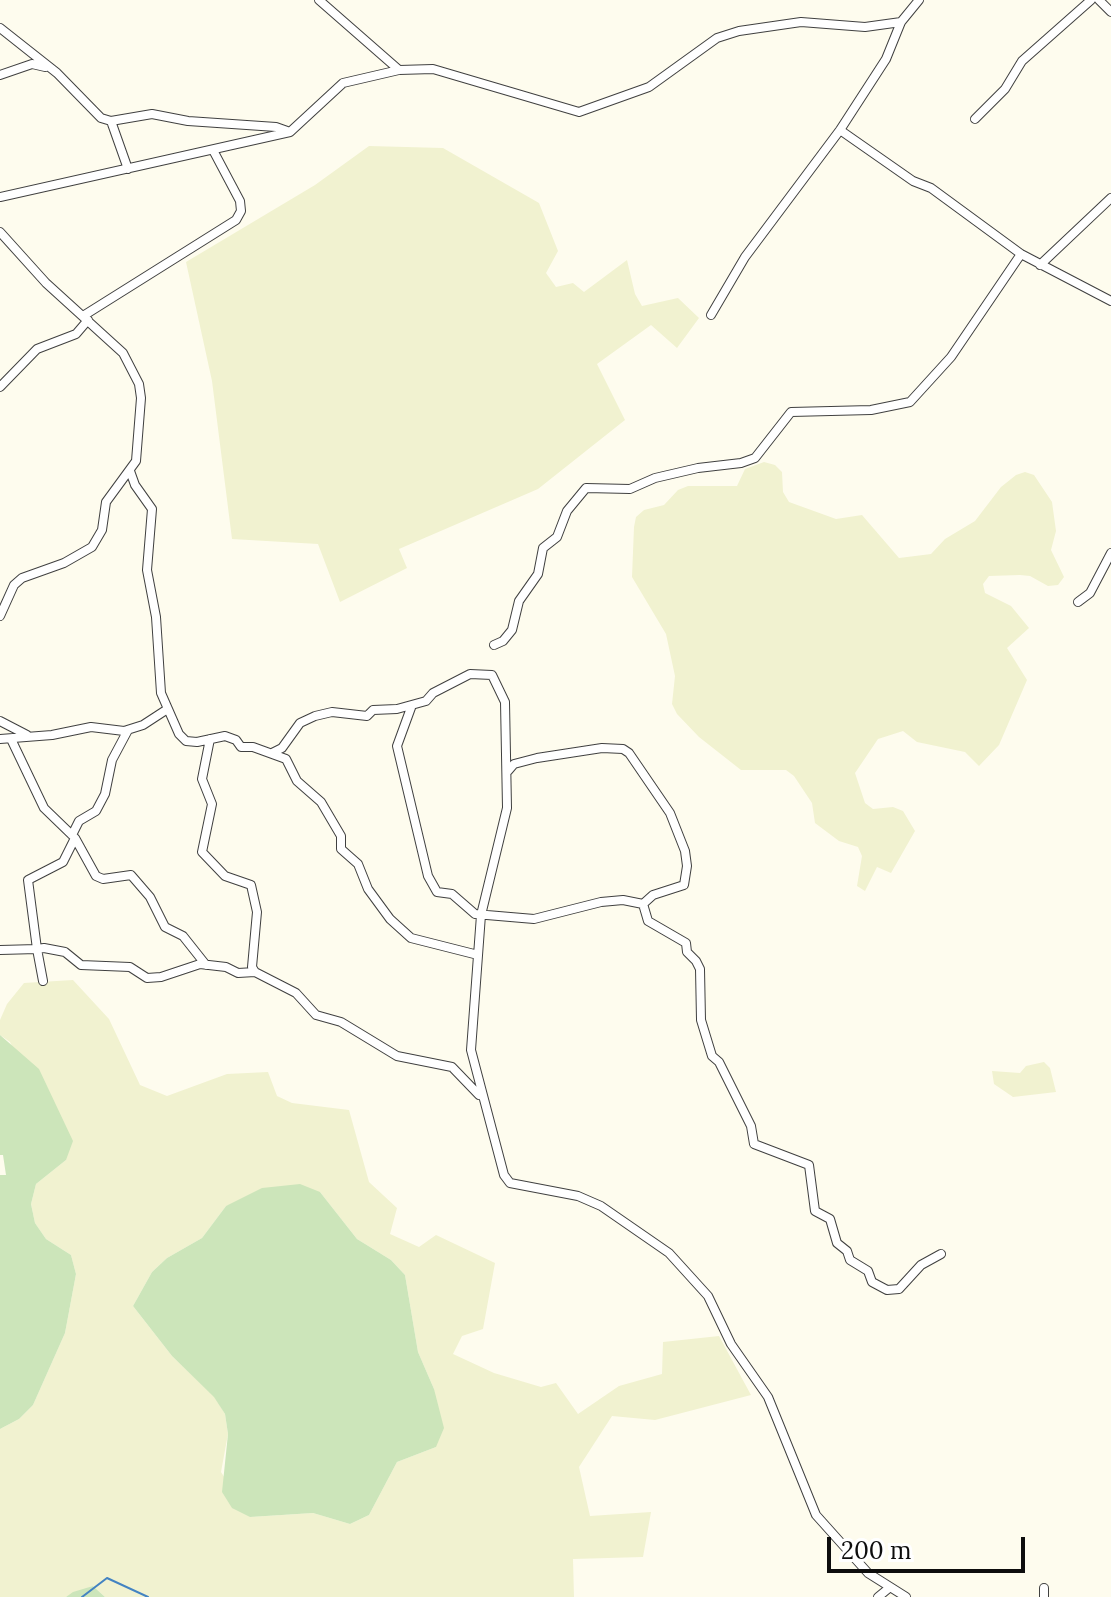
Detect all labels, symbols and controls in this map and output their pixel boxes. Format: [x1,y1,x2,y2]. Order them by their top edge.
scale bar [831,1521,1029,1571]
text: 200 m [841,1535,911,1566]

